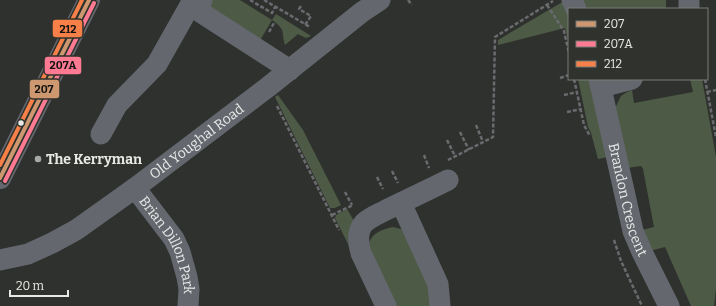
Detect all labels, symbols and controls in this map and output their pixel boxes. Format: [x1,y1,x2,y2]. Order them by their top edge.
legend [568,8,708,80]
text: 207 [604,17,624,31]
line badge: 212 [52,19,83,38]
text: 212 [59,23,77,36]
text: 207A [604,37,633,51]
line badge: 207A [44,56,82,75]
text: 212 [604,57,622,71]
text: 207A [50,59,77,72]
line badge: 207 [29,79,60,99]
text: 207 [34,83,54,96]
street label: Old Youghal Road [146,100,247,183]
unlabelled marker [16,118,26,128]
street label: Brandon Crescent [605,141,651,259]
place label: The Kerryman [46,151,142,168]
marker: The Kerryman [33,154,43,164]
street label: Brian Dillon Park [136,193,198,295]
scale bar [10,272,68,298]
text: 20 m [16,279,45,293]

